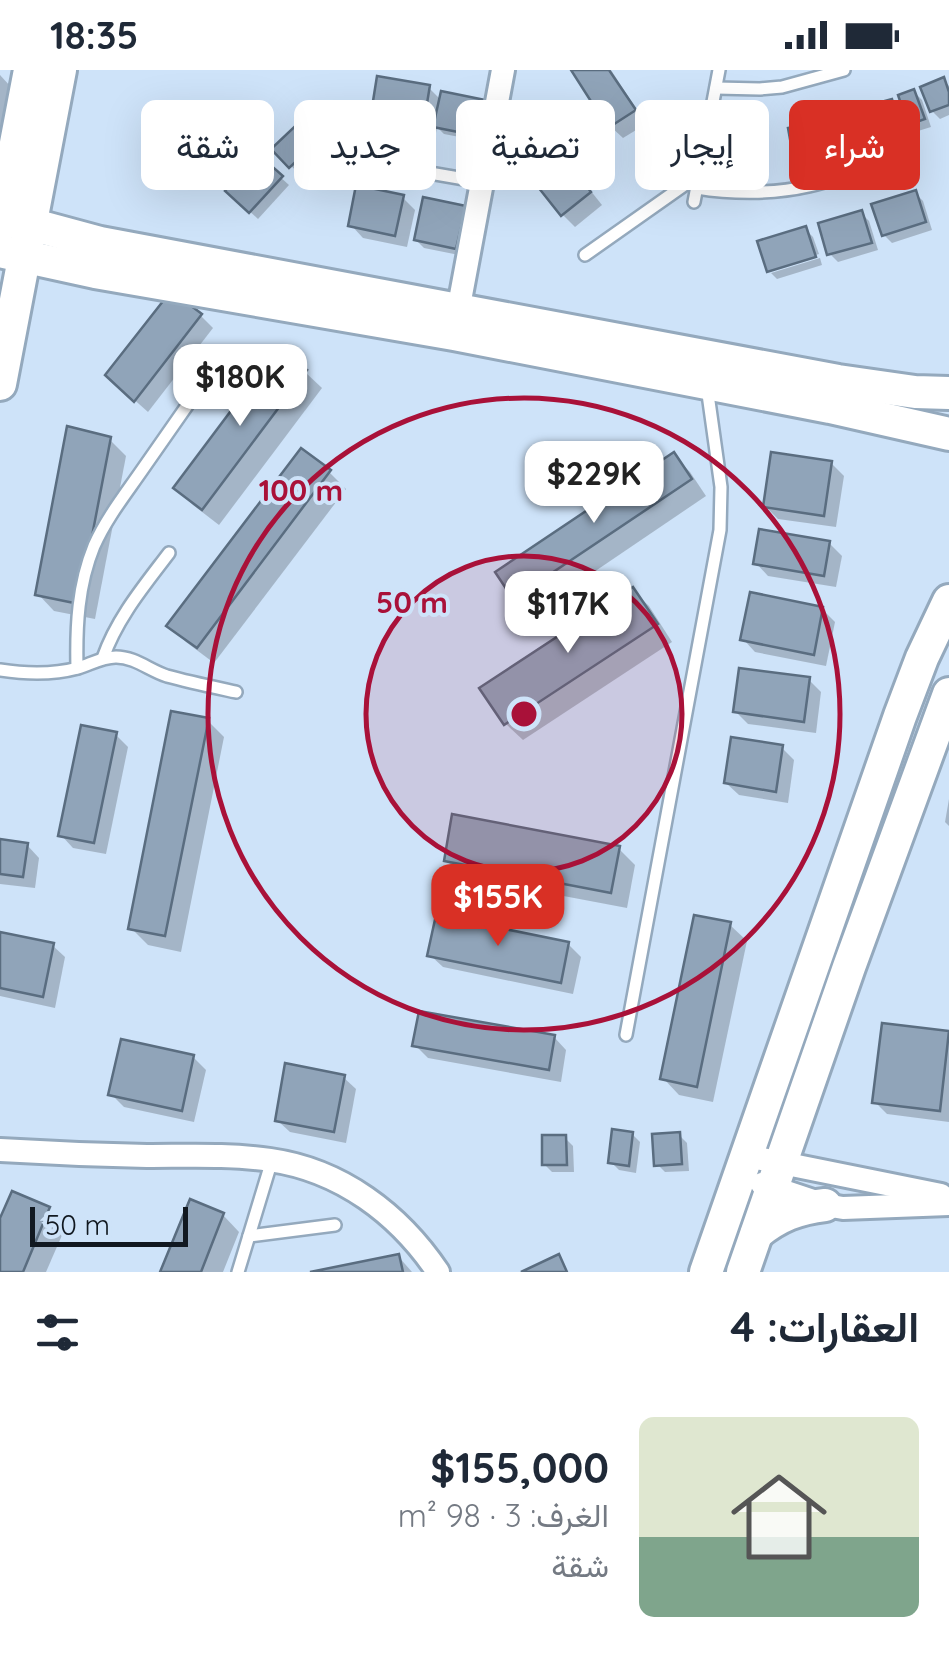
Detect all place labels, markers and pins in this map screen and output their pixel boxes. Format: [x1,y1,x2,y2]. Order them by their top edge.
pin: $180K [170,344,310,429]
pin: $229K [524,441,664,526]
pin: $117K [498,571,638,656]
centre of rings [506,696,542,732]
pin: $155K [428,864,568,949]

